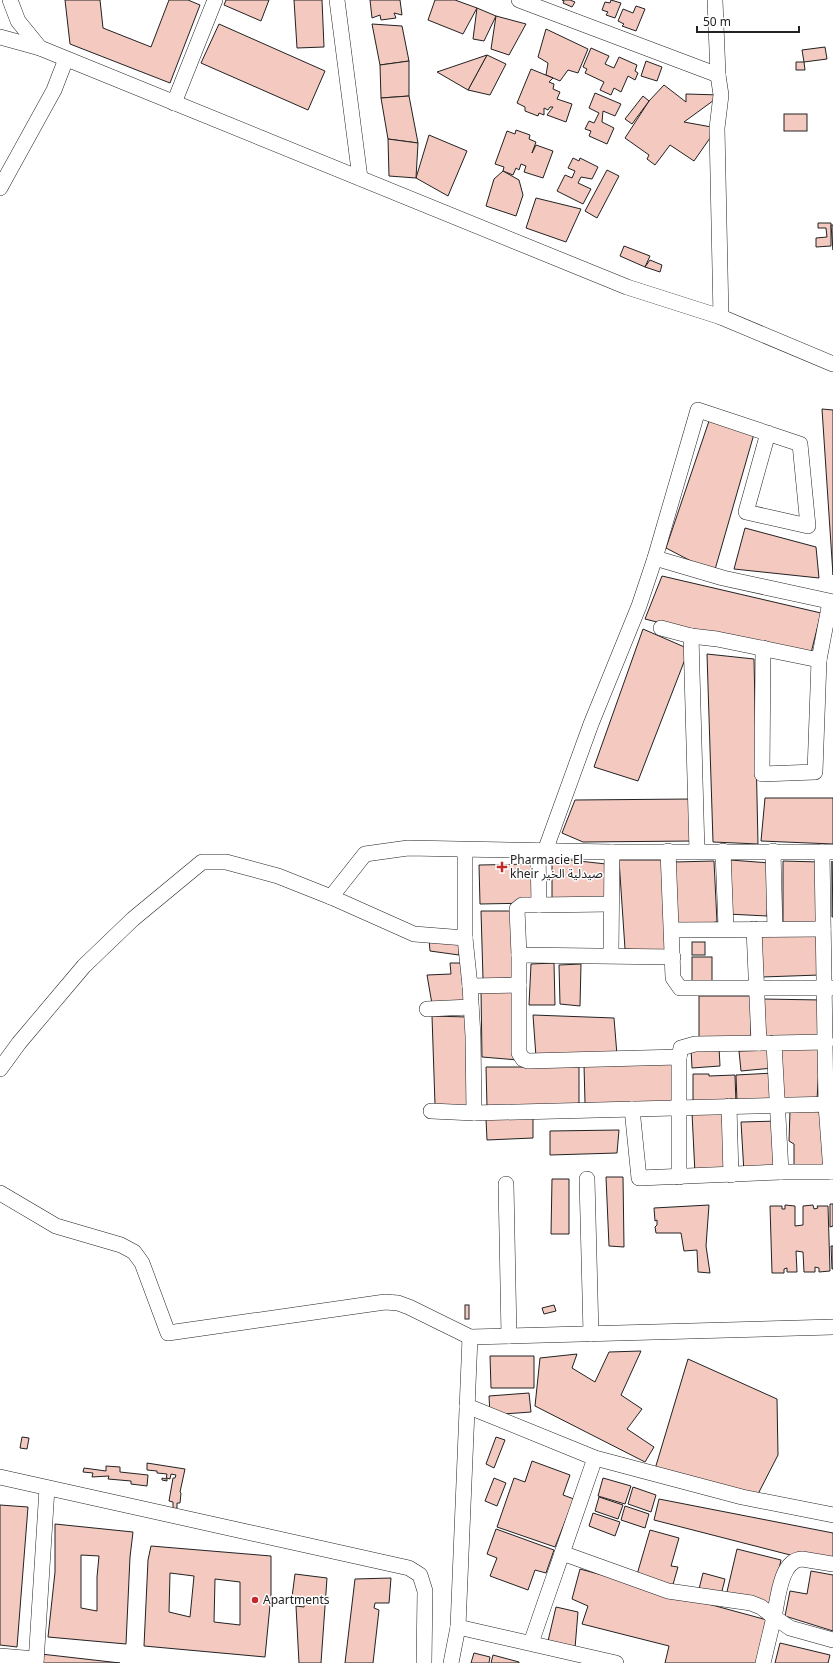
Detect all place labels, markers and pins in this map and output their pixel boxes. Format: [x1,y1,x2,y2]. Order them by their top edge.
place label: Pharmacie El kheir صيدلية الخير [510,848,603,887]
marker: Pharmacie El kheir صيدلية الخير [497,862,507,872]
place label: Apartments [263,1588,330,1613]
marker: Apartments [250,1595,260,1605]

